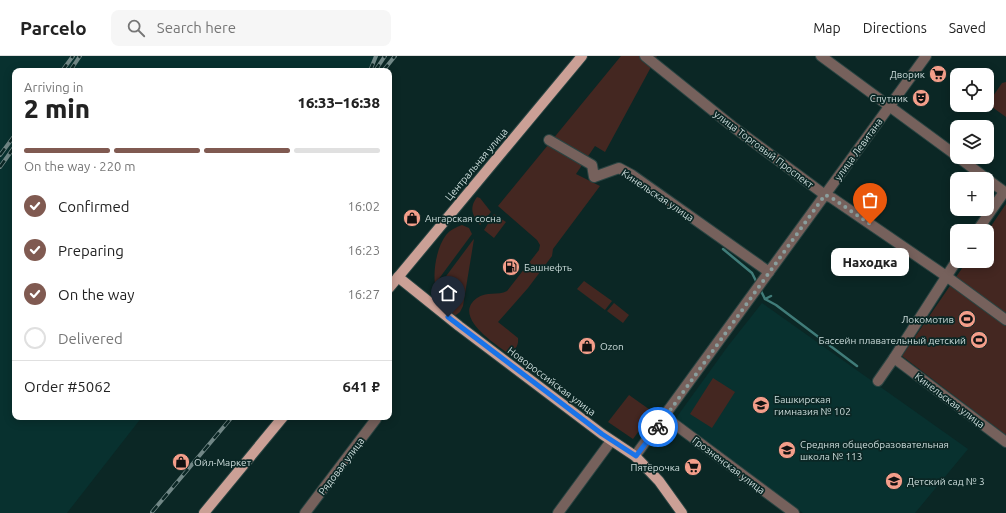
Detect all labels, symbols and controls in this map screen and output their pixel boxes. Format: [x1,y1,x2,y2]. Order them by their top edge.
search box [111,10,391,46]
text: Parcelo [20,17,87,39]
icon: search [125,17,147,39]
text: Search here [157,19,236,36]
text: Map [813,20,841,36]
text: Directions [863,20,927,36]
text: Saved [949,20,986,36]
supermarket icon: Дворик [928,64,948,84]
map controls [950,68,994,268]
button: locate [950,68,994,112]
place label: Дворик [890,69,925,80]
text: Arriving in [24,80,83,94]
theatre icon: Спутник [911,88,931,108]
place label: Спутник [870,93,908,104]
text: 2 min [24,94,90,123]
text: 16:33–16:38 [297,94,380,111]
street label: улица Торговый Проспект [712,108,816,191]
street label: улица Левитана [832,116,885,183]
button: layers [950,120,994,164]
street label: Центральная улица [443,126,510,203]
text: On the way · 220 m [24,159,136,173]
street label: Кинельская улица [620,167,696,224]
button: + [950,172,994,216]
pin [853,183,887,224]
icon: bag [859,189,881,211]
icon: check [24,195,46,217]
text: Confirmed [58,198,130,215]
text: 16:02 [347,199,380,213]
shop icon: Ангарская сосна [402,208,422,228]
place label: Ангарская сосна [425,213,501,224]
button: − [950,224,994,268]
icon: check [24,239,46,261]
text: Preparing [58,242,124,259]
text: 16:23 [347,243,380,257]
callout: Находка [831,248,909,276]
text: Находка [842,255,898,269]
fuel station icon: Башнефть [501,257,521,277]
place label: Башнефть [524,262,572,273]
pin [431,276,465,317]
icon: home [437,282,459,304]
icon: check [24,283,46,305]
text: On the way [58,286,134,303]
text: 16:27 [347,287,380,301]
sports icon: Локомотив [957,309,977,329]
place label: Локомотив [901,314,954,325]
text: Delivered [58,330,123,347]
sports icon: Бассейн плавательный детский [969,330,989,350]
place label: Бассейн плавательный детский [819,335,966,346]
shop icon: Ozon [577,336,597,356]
place label: Ozon [600,341,624,352]
street label: Новороссийская улица [506,345,598,418]
street label: Кинельская улица [913,371,987,430]
text: Order #5062 [24,378,111,395]
text: 641 ₽ [343,378,380,395]
place label: Башкирская гимназия № 102 [774,394,851,417]
school or university icon: Башкирская гимназия № 102 [751,395,771,415]
courier [638,407,678,447]
icon: bike [647,416,669,438]
street label: Грозненская улица [690,435,767,496]
street label: Рядовая улица [316,436,366,497]
place label: Средняя общеобразовательная школа № 113 [800,439,949,462]
school or university icon: Средняя общеобразовательная школа № 113 [777,440,797,460]
shop icon: Ойл-Маркет [171,452,191,472]
place label: Ойл-Маркет [194,457,252,468]
supermarket icon: Пятёрочка [683,457,703,477]
place label: Пятёрочка [631,462,680,473]
school or university icon: Детский сад № 3 [884,471,904,491]
place label: Детский сад № 3 [907,476,985,487]

